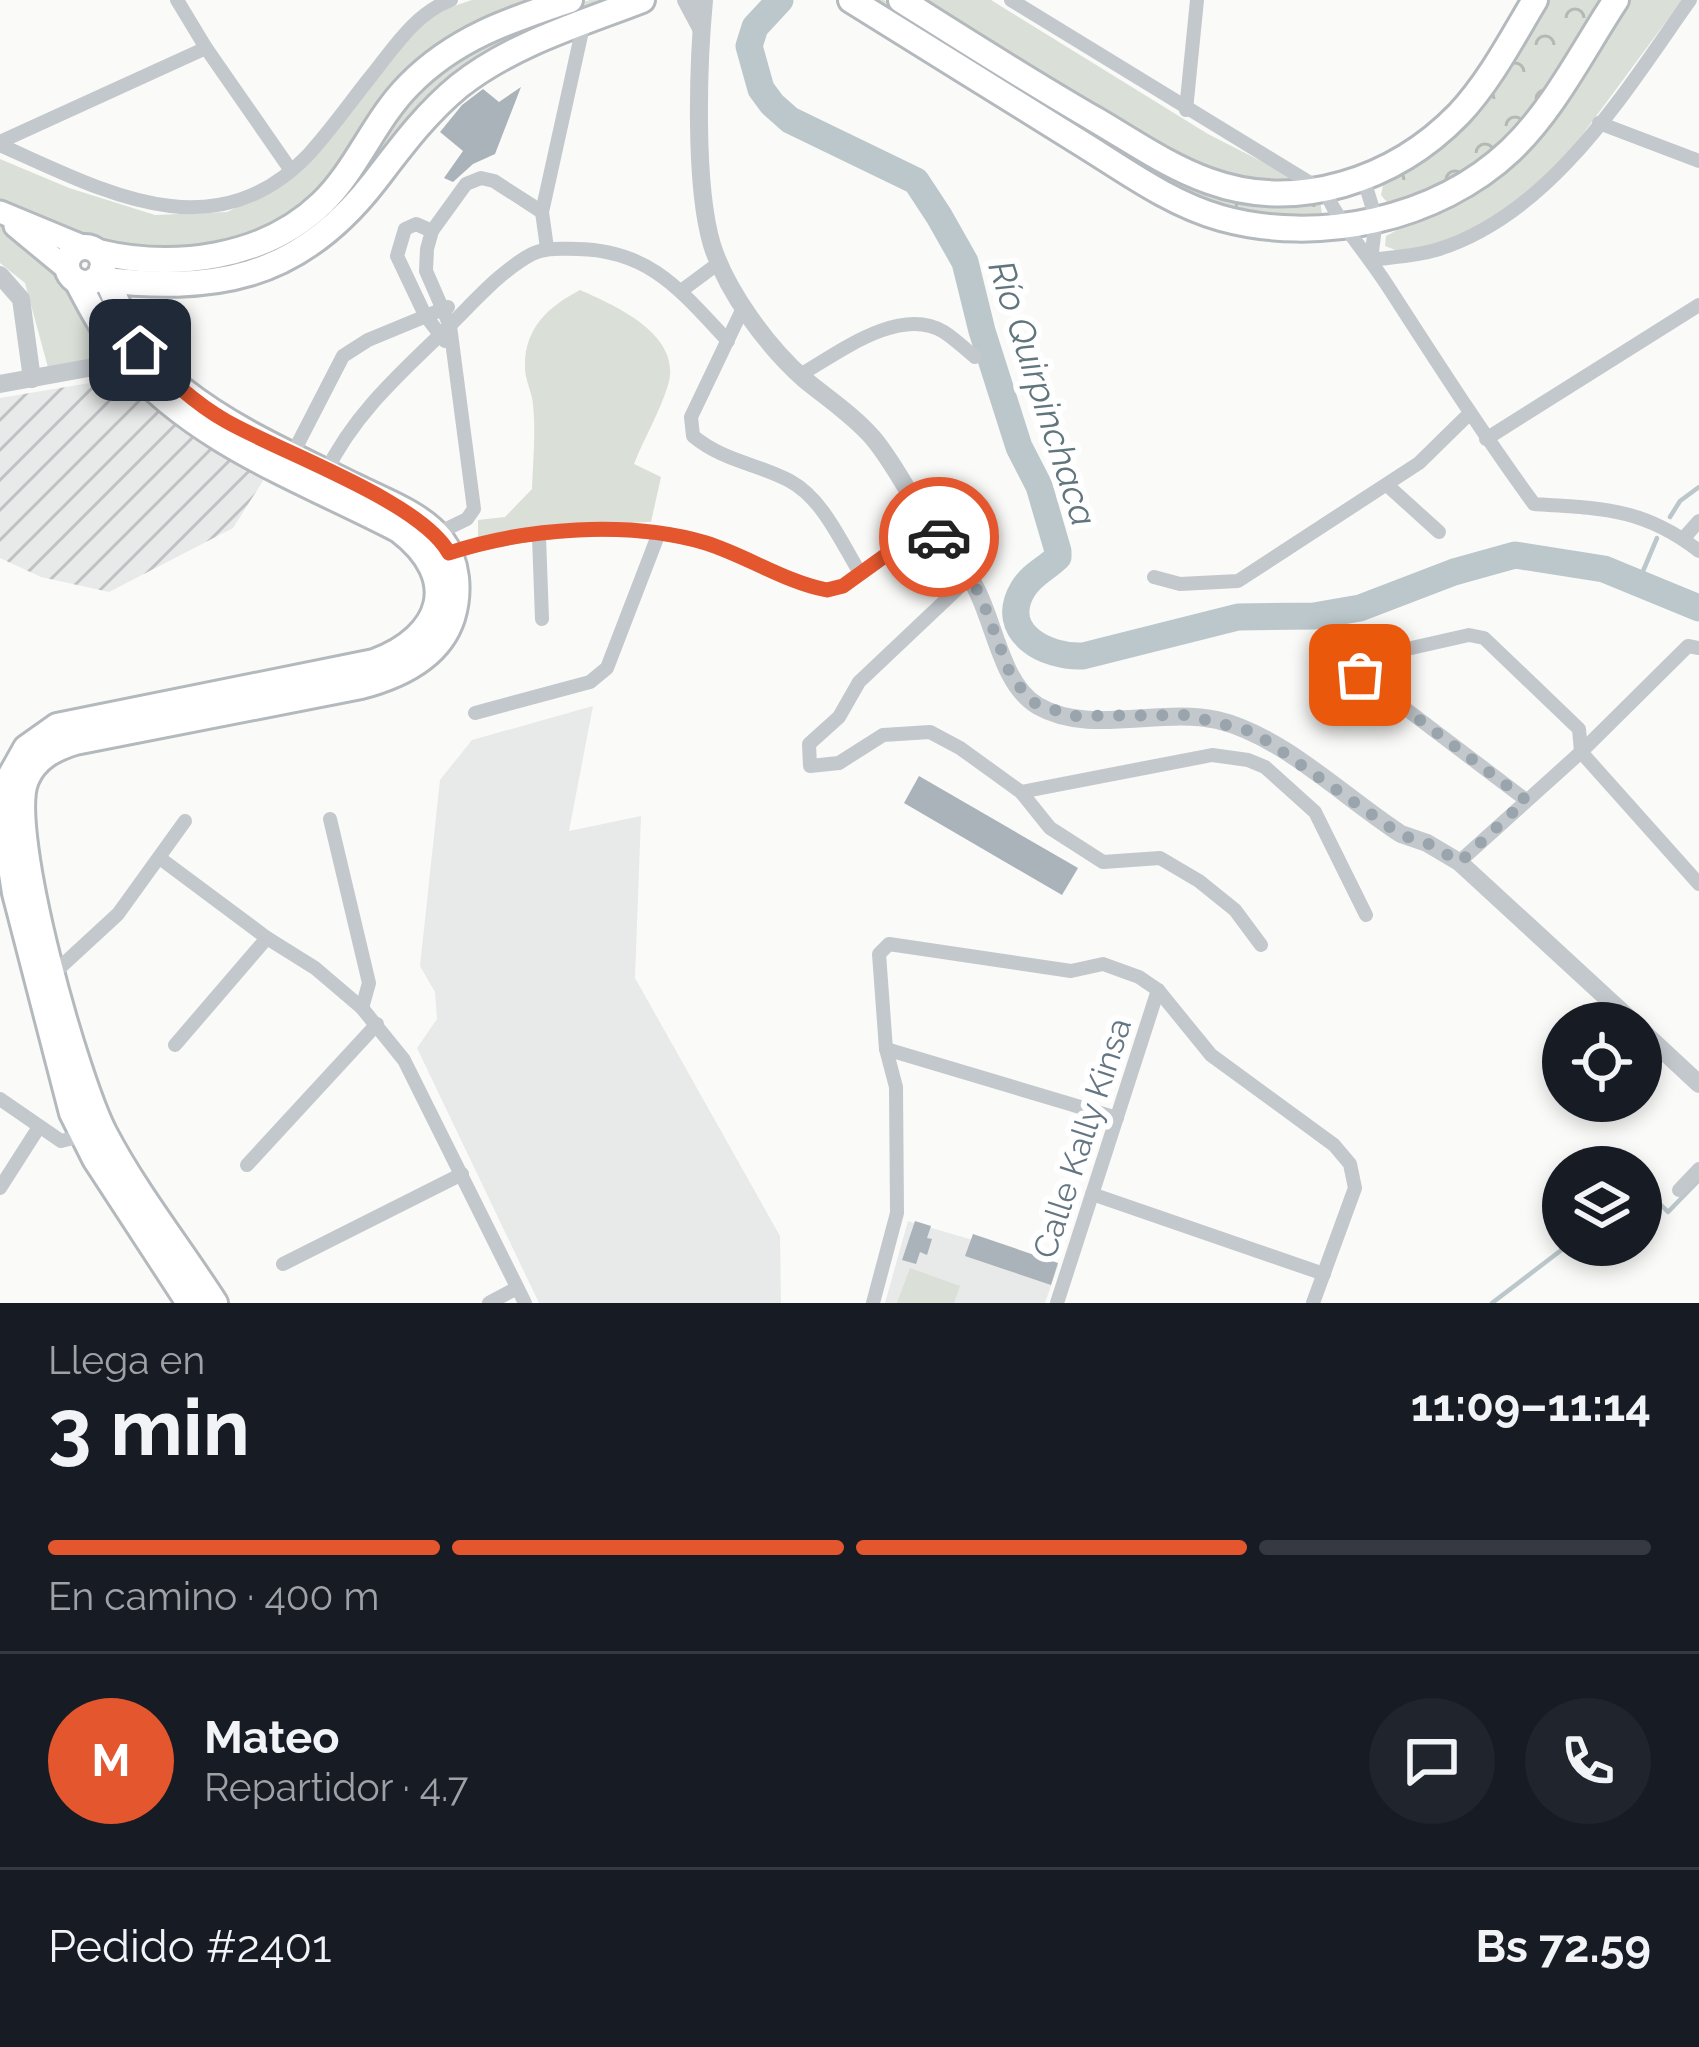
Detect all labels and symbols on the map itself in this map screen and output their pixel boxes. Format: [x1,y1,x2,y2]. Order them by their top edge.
water label: Río Quirpinchaca [980,255,1106,531]
pin [89,299,191,401]
courier [879,477,999,597]
pin [1309,624,1411,726]
street label: Calle Kally Kinsa [1025,1013,1139,1263]

